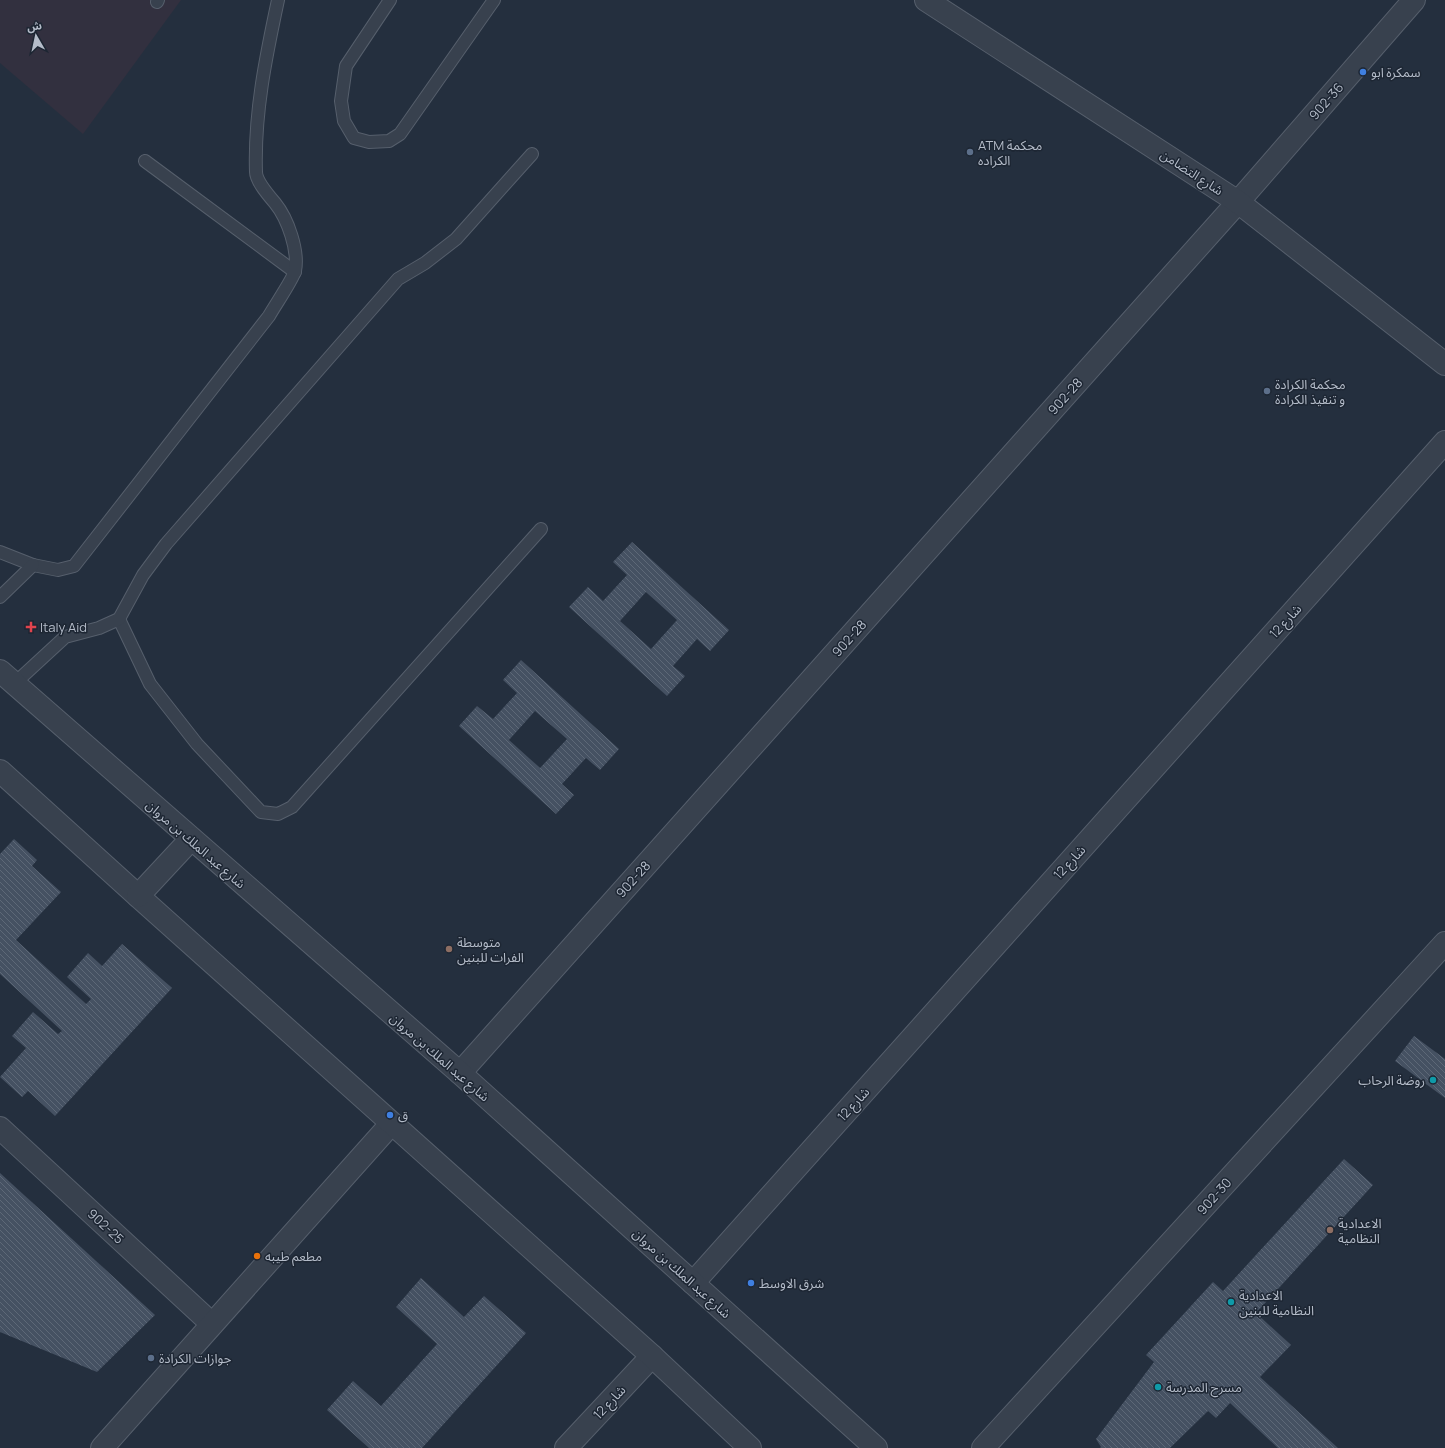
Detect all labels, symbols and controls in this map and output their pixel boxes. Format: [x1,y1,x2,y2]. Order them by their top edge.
north arrow [16,16,56,56]
text: ش [26,17,43,34]
place label: سمكرة ابو [1371,63,1421,81]
marker: سمكرة ابو [1358,67,1368,77]
street label: 902-36 [1305,78,1347,124]
place label: ATM محكمة الكراده [978,136,1042,169]
street label: شارع التضامن [1156,145,1227,201]
marker: ATM محكمة الكراده [965,147,975,157]
street label: 902-28 [1044,374,1086,418]
place label: محكمة الكرادة و تنفيذ الكرادة [1275,375,1346,408]
marker: محكمة الكرادة و تنفيذ الكرادة [1262,386,1272,396]
street label: شارع 12 [1265,600,1307,643]
street label: 902-28 [828,616,870,660]
place label: Italy Aid [40,618,87,636]
marker: Italy Aid [25,621,37,633]
street label: شارع عبد الملك بن مروان [141,796,250,894]
street label: شارع 12 [1049,841,1091,884]
street label: 902-28 [612,857,654,901]
place label: متوسطة الفرات للبنين [457,933,524,966]
marker: متوسطة الفرات للبنين [444,944,454,954]
street label: شارع عبد الملك بن مروان [385,1009,494,1107]
place label: روضة الرحاب [1358,1071,1425,1089]
marker: روضة الرحاب [1428,1075,1438,1085]
street label: شارع 12 [833,1083,875,1126]
place label: ق [398,1106,408,1124]
marker: ق [385,1110,395,1120]
street label: 902-30 [1193,1174,1235,1218]
street label: 902-25 [84,1204,128,1248]
place label: الاعدادية النظامية [1338,1214,1382,1247]
street label: شارع عبد الملك بن مروان [628,1224,735,1323]
marker: الاعدادية النظامية [1325,1225,1335,1235]
place label: مطعم طيبه [265,1247,322,1267]
marker: مطعم طيبه [252,1251,262,1261]
place label: شرق الاوسط [759,1274,824,1292]
marker: شرق الاوسط [746,1278,756,1288]
place label: الاعدادية النظامية للبنين [1239,1286,1314,1319]
marker: الاعدادية النظامية للبنين [1226,1297,1236,1307]
place label: جوازات الكرادة [159,1349,232,1367]
marker: جوازات الكرادة [146,1353,156,1363]
place label: مسرح المدرسة [1166,1378,1242,1398]
street label: شارع 12 [589,1381,631,1424]
marker: مسرح المدرسة [1153,1382,1163,1392]

